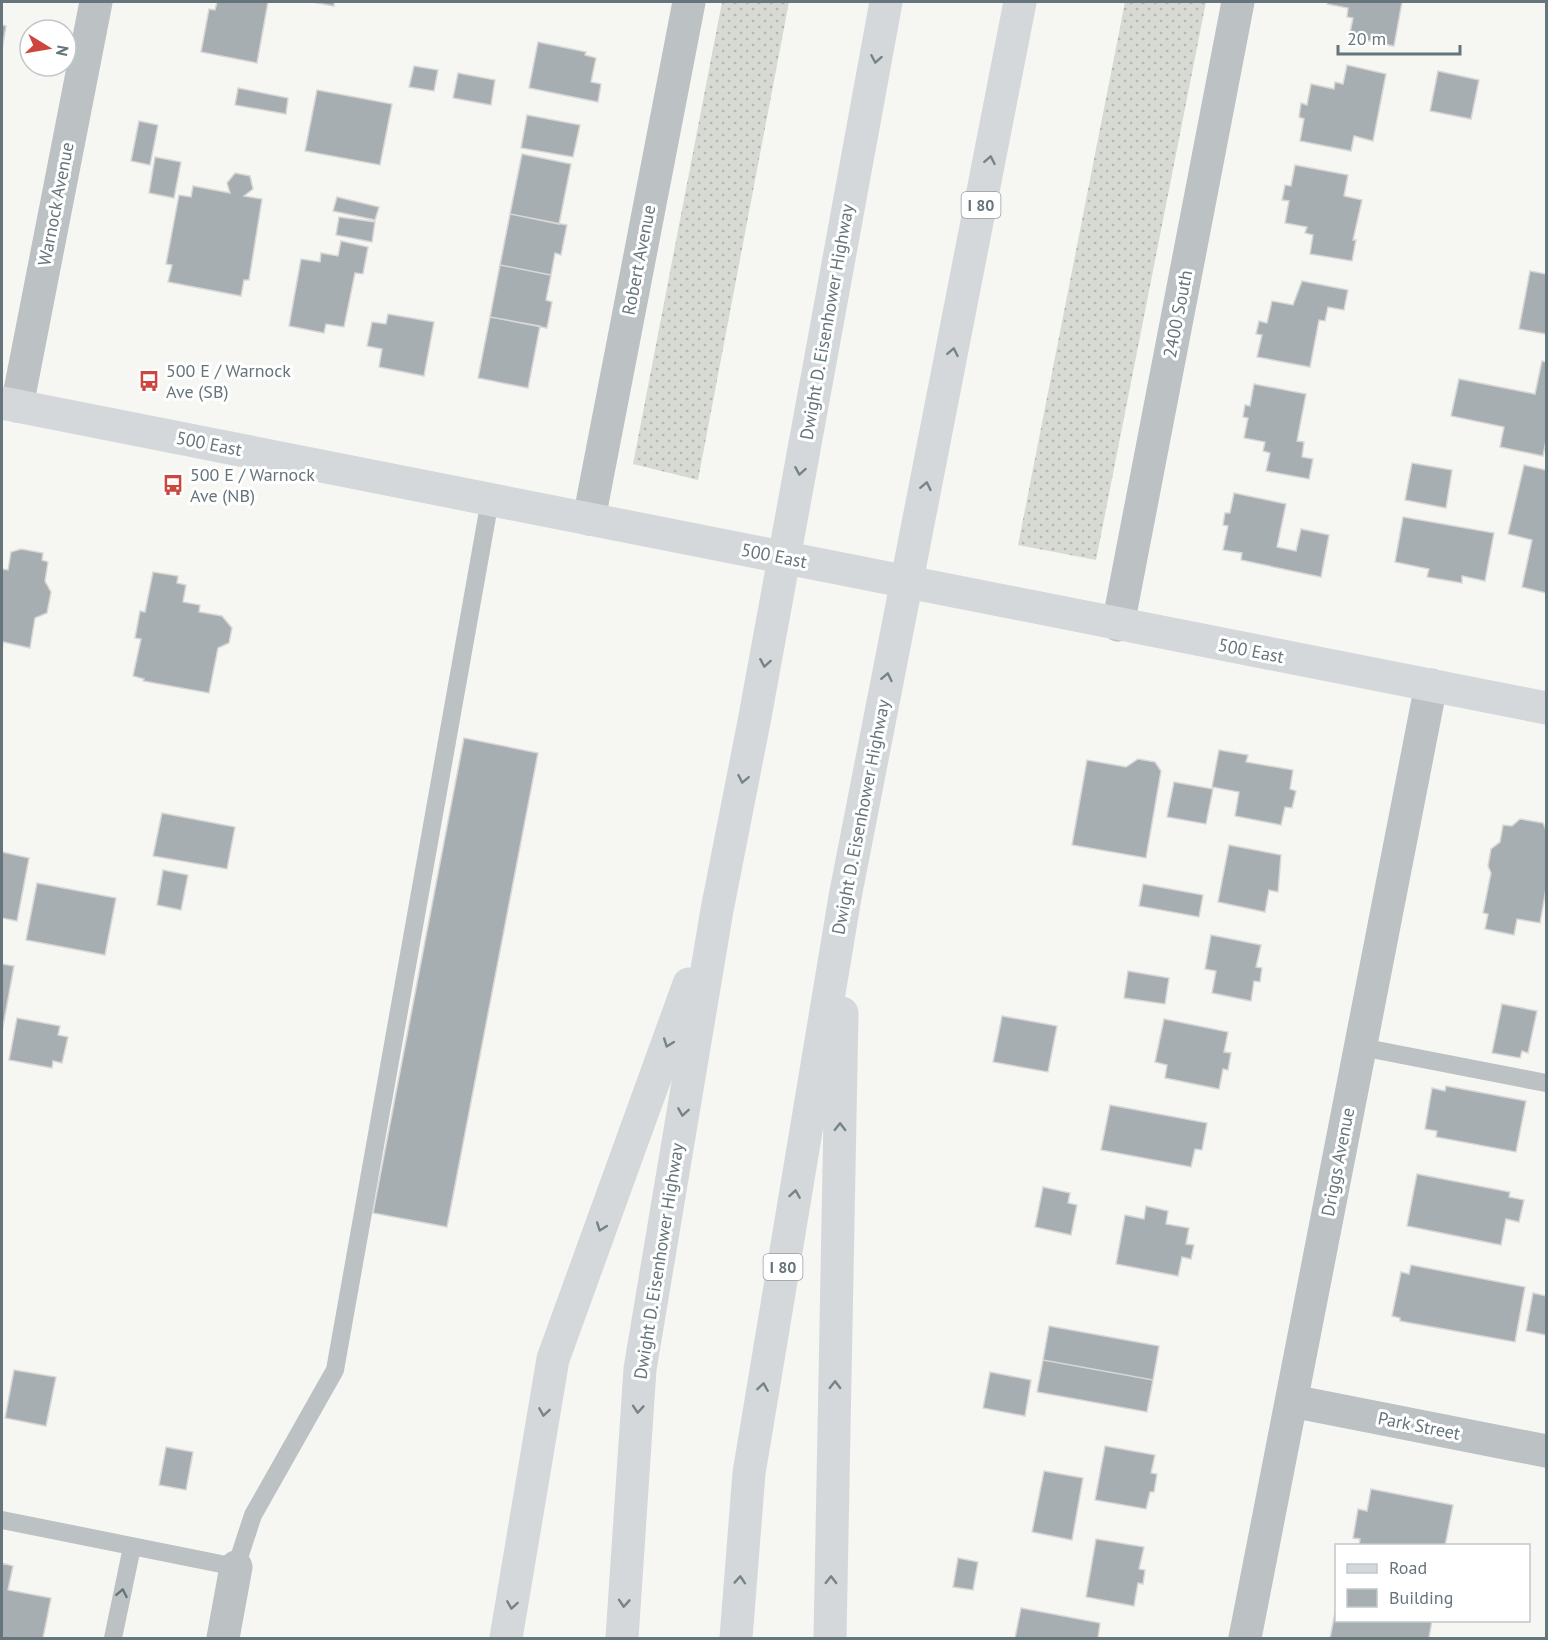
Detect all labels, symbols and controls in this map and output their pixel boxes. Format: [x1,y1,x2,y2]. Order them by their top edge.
north arrow [18,18,78,78]
scale bar [1338,18,1460,56]
text: 20 m [1347,27,1386,50]
text: N [52,44,74,58]
one-way arrow [870,54,882,64]
street label: Warnock Avenue [32,140,79,268]
one-way arrow [983,155,996,165]
road number: I 80 [962,192,1000,218]
street label: Dwight D. Eisenhower Highway [794,202,859,442]
street label: Robert Avenue [617,203,660,317]
street label: 2400 South [1158,268,1197,360]
one-way arrow [946,347,959,357]
place label: 500 E / Warnock Ave (SB) [166,359,291,403]
bus stop icon: 500 E / Warnock Ave (SB) [137,369,161,393]
street label: 500 East [174,426,244,461]
place label: 500 E / Warnock Ave (NB) [190,463,315,507]
one-way arrow [794,466,807,476]
bus stop icon: 500 E / Warnock Ave (NB) [161,473,185,497]
one-way arrow [919,481,932,491]
street label: 500 East [739,538,809,573]
street label: 500 East [1216,633,1286,668]
one-way arrow [759,658,772,668]
one-way arrow [880,672,893,682]
street label: Dwight D. Eisenhower Highway [826,697,895,936]
one-way arrow [737,774,750,784]
one-way arrow [662,1038,675,1048]
street label: Driggs Avenue [1316,1106,1359,1218]
one-way arrow [677,1107,690,1117]
one-way arrow [834,1123,846,1132]
street label: Dwight D. Eisenhower Highway [628,1140,689,1381]
one-way arrow [788,1190,801,1200]
one-way arrow [595,1221,608,1231]
road number: I 80 [764,1254,802,1280]
one-way arrow [829,1381,841,1390]
one-way arrow [756,1382,769,1392]
one-way arrow [631,1404,644,1413]
street label: Park Street [1376,1406,1462,1445]
one-way arrow [538,1408,550,1417]
legend [1335,1544,1530,1622]
text: Road [1389,1556,1427,1579]
one-way arrow [733,1576,746,1585]
one-way arrow [825,1576,837,1585]
text: Building [1389,1586,1453,1609]
one-way arrow [115,1588,128,1598]
one-way arrow [618,1599,631,1608]
one-way arrow [506,1600,518,1609]

